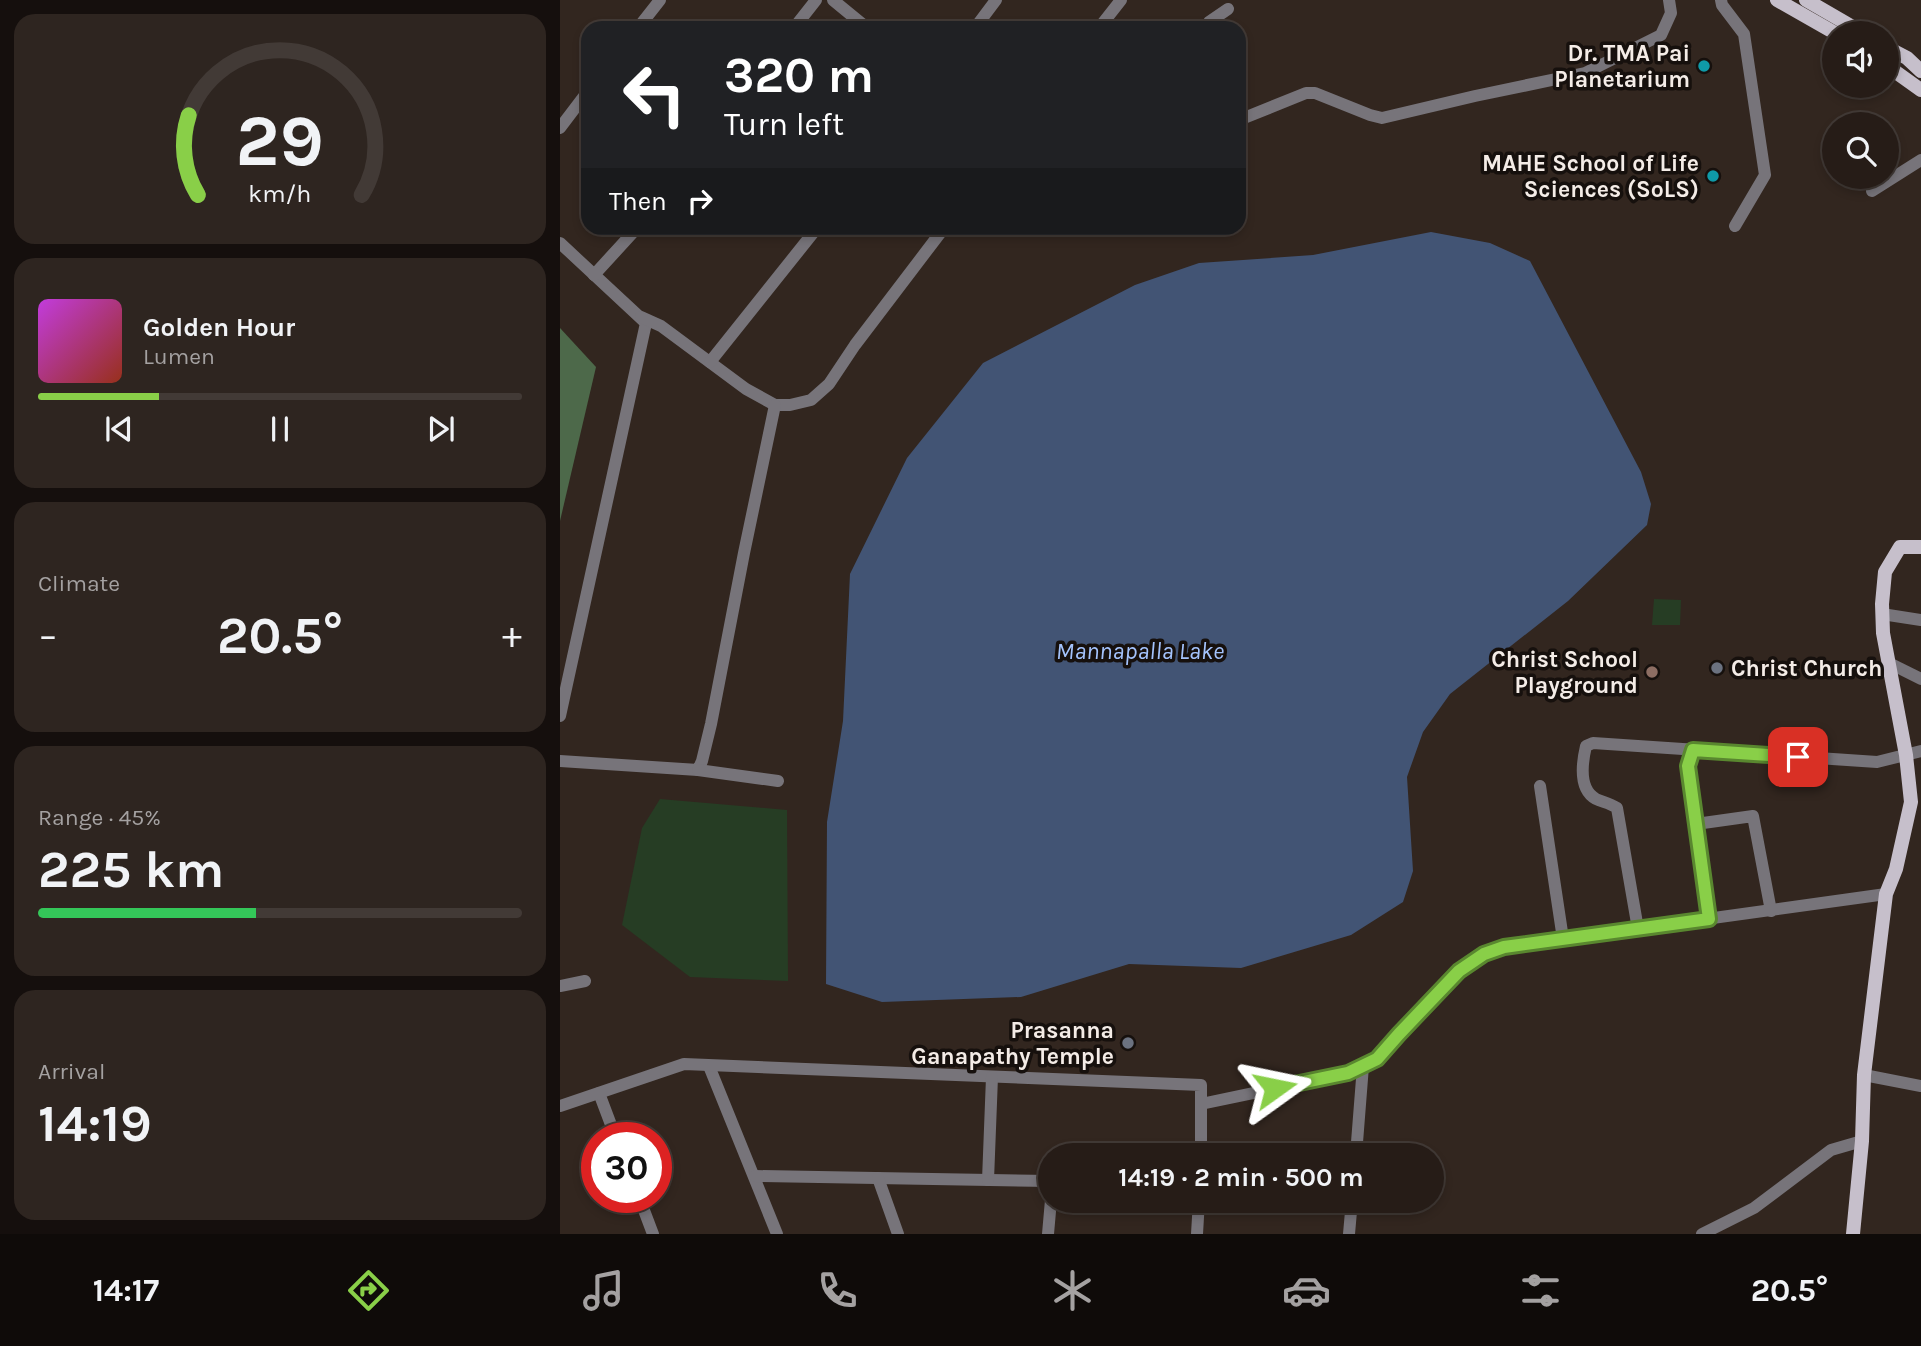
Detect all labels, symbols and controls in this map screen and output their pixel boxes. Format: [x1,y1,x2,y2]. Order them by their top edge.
map controls [1822,21,1899,189]
button: sound [1822,21,1899,98]
place label: Dr. TMA Pai Planetarium [1554,40,1690,93]
text: 320 m [724,47,874,104]
icon: left [609,49,700,140]
marker: Dr. TMA Pai Planetarium [1696,58,1712,74]
text: 29 [236,98,324,183]
text: Turn left [724,106,844,143]
button: search [1822,112,1899,189]
place label: MAHE School of Life Sciences (SoLS) [1482,150,1699,203]
marker: MAHE School of Life Sciences (SoLS) [1705,168,1721,184]
text: km/h [248,179,312,208]
icon: right [681,182,719,220]
text: Then [609,186,667,217]
text: Golden Hour [143,312,295,343]
text: Lumen [143,343,215,370]
icon: previous [100,410,138,448]
icon: pause [261,410,299,448]
icon: next [422,410,460,448]
text: Climate [38,570,120,597]
text: 20.5° [217,605,343,666]
text: − [38,613,58,658]
text: + [502,613,522,658]
water label: Mannapalla Lake [1056,637,1224,665]
place label: Christ School Playground [1491,646,1638,699]
place label: Christ Church [1731,655,1882,682]
marker: Christ Church [1709,660,1725,676]
marker: Christ School Playground [1644,664,1660,680]
pin [1768,727,1828,787]
icon: arrive [1779,738,1817,776]
text: Range · 45% [38,804,161,831]
text: 225 km [38,839,224,900]
place label: Prasanna Ganapathy Temple [911,1017,1114,1070]
marker: Prasanna Ganapathy Temple [1120,1035,1136,1051]
position arrow [1238,1051,1312,1125]
text: Arrival [38,1058,105,1085]
text: 14:19 [38,1093,152,1154]
speed limit sign: 30 [581,1122,672,1213]
text: 14:19 · 2 min · 500 m [1118,1162,1364,1193]
icon: directions [344,1266,393,1315]
icon: music [579,1266,628,1315]
icon: phone [813,1266,862,1315]
icon: climate [1048,1266,1097,1315]
icon: car [1282,1266,1331,1315]
icon: filters [1516,1266,1565,1315]
text: 14:17 [93,1272,159,1309]
text: 20.5° [1751,1272,1828,1309]

